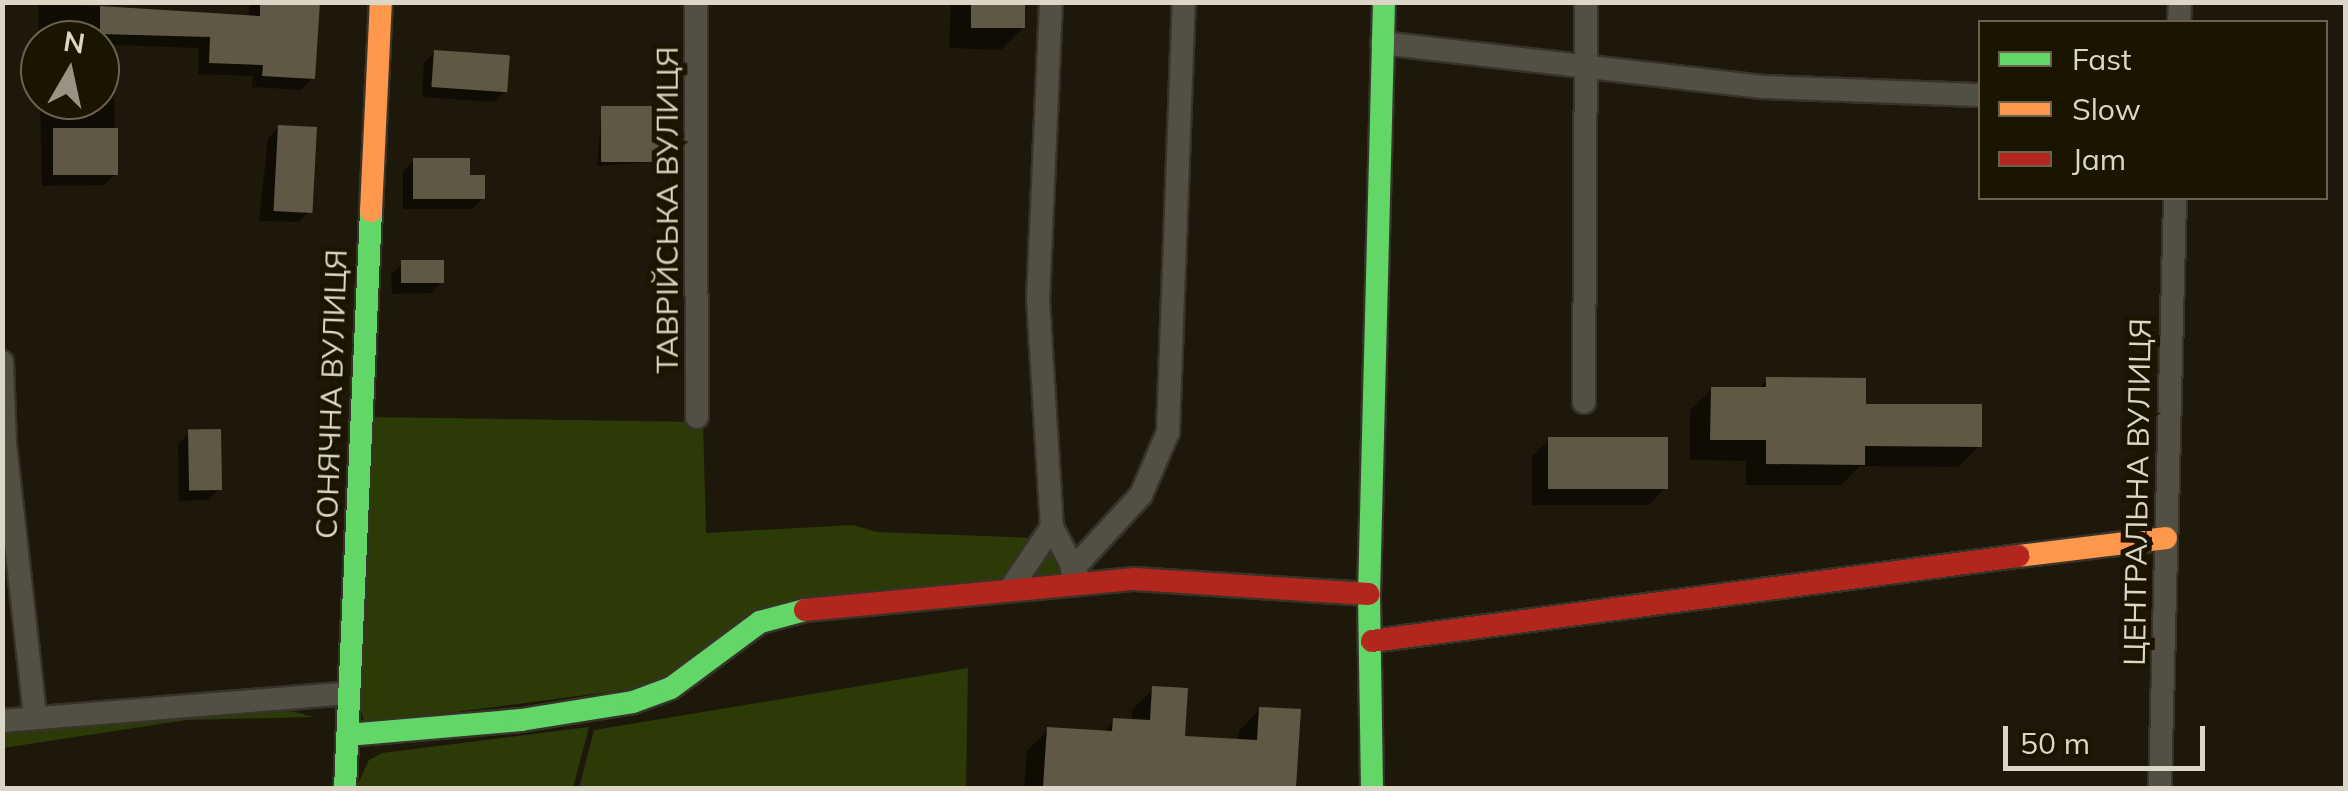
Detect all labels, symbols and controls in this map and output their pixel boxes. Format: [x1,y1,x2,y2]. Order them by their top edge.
north arrow [20,20,120,120]
legend [1978,20,2328,200]
text: N [61,23,88,61]
text: Fast [2072,40,2132,78]
street label: ТАВРІЙСЬКА ВУЛИЦЯ [649,46,685,374]
text: Slow [2072,90,2141,128]
text: Jam [2072,140,2126,178]
street label: СОНЯЧНА ВУЛИЦЯ [308,248,354,540]
street label: ЦЕНТРАЛЬНА ВУЛИЦЯ [2116,318,2158,666]
scale bar [2008,706,2210,768]
text: 50 m [2020,724,2090,762]

